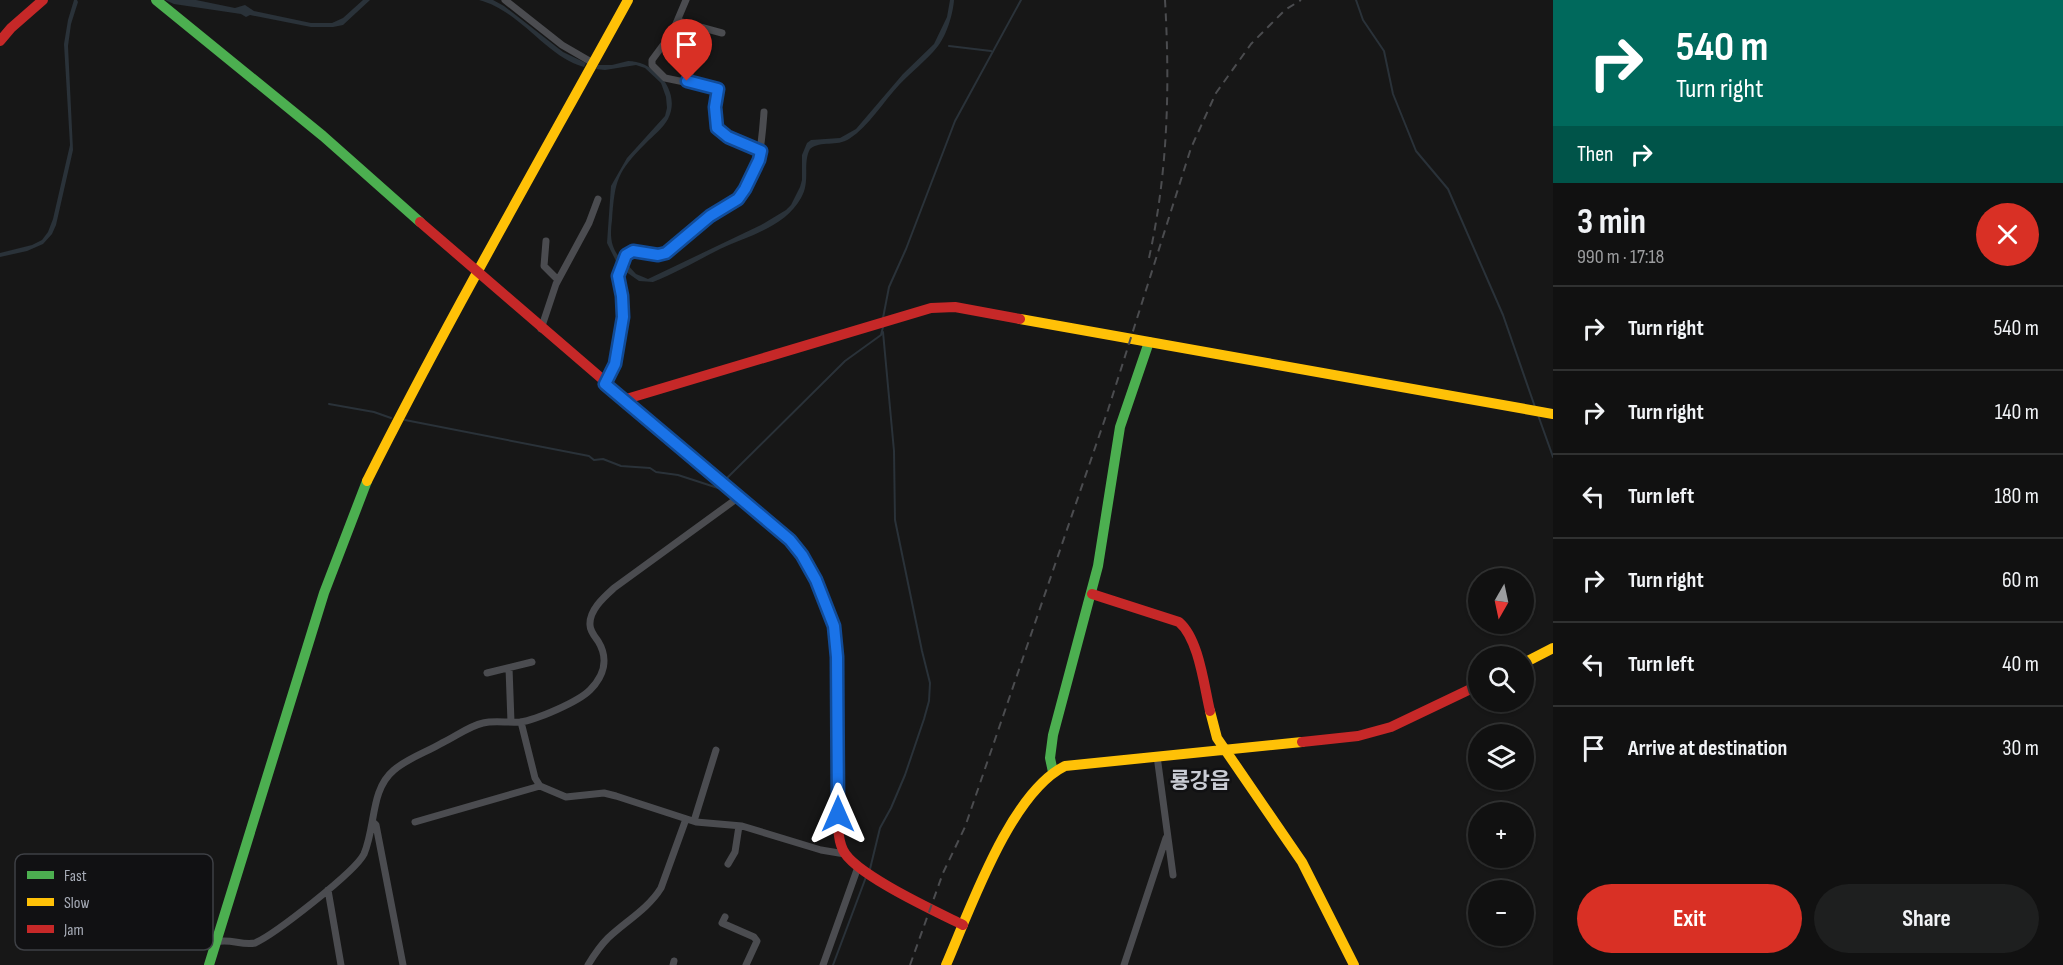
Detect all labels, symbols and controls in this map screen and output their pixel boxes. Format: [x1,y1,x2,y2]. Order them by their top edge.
pin [661,19,712,81]
text: 540 m [1676,22,1768,73]
icon: right [1577,24,1655,102]
icon: arrive [670,28,703,61]
text: Turn right [1676,73,1763,105]
icon: right [1625,138,1658,171]
text: Then [1577,141,1613,168]
text: 3 min [1577,201,1646,244]
button: close [1976,203,2039,266]
text: 990 m · 17:18 [1577,245,1664,269]
icon: right [1577,312,1610,345]
text: Turn right [1628,315,1704,342]
text: 540 m [1993,315,2039,342]
icon: right [1577,396,1610,429]
text: Turn right [1628,399,1704,426]
text: 140 m [1995,399,2039,426]
icon: left [1577,480,1610,513]
text: Turn left [1628,483,1694,510]
text: 180 m [1994,483,2039,510]
icon: right [1577,564,1610,597]
text: Turn right [1628,567,1704,594]
text: 60 m [2002,567,2039,594]
north arrow [1468,568,1534,634]
map controls [1468,568,1534,946]
button: search [1468,646,1534,712]
icon: left [1577,648,1610,681]
text: Turn left [1628,651,1694,678]
text: 40 m [2002,651,2039,678]
button: layers [1468,724,1534,790]
icon: arrive [1577,732,1610,765]
text: Arrive at destination [1628,735,1787,762]
text: 30 m [2002,735,2039,762]
district label: 룡강읍 [1170,768,1230,795]
position arrow [806,782,870,846]
button: + [1468,802,1534,868]
legend [15,854,213,950]
text: Fast [64,867,87,886]
button: − [1468,880,1534,946]
button: Exit [1577,884,1802,953]
button: Share [1814,884,2039,953]
text: Slow [64,894,89,913]
text: Jam [63,921,84,940]

